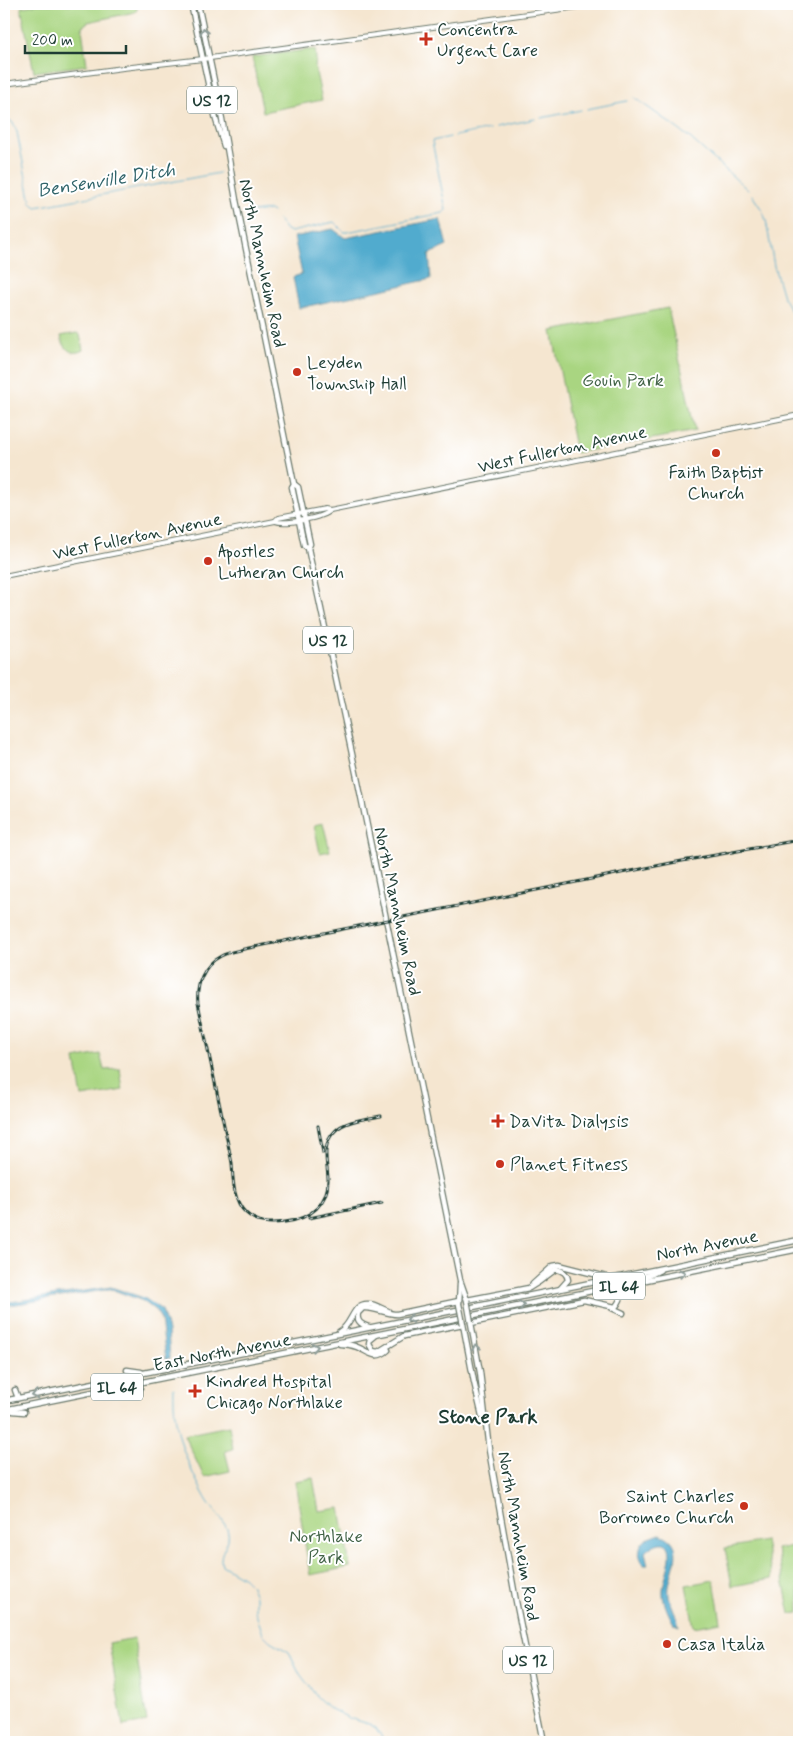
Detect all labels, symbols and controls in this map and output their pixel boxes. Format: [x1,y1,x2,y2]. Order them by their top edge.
place label: Concentra Urgent Care [437,18,538,65]
scale bar [25,22,126,54]
one-way arrow [200,26,210,35]
text: 200 m [32,31,73,51]
marker: Concentra Urgent Care [419,32,433,46]
road number: US 12 [187,86,237,114]
water label: Bensenville Ditch [36,157,177,204]
street label: North Mannheim Road [232,177,292,350]
place label: Leyden Township Hall [307,351,407,396]
marker: Leyden Township Hall [291,366,303,378]
park label: Gouin Park [582,369,664,393]
street label: West Fullerton Avenue [476,420,649,480]
marker: Faith Baptist Church [710,447,722,459]
place label: Faith Baptist Church [669,461,764,506]
street label: West Fullerton Avenue [51,507,224,567]
place label: Apostles Lutheran Church [218,540,344,585]
marker: Apostles Lutheran Church [202,555,214,567]
road number: US 12 [303,626,353,654]
street label: North Mannheim Road [367,825,427,998]
place label: DaVita Dialysis [509,1110,629,1134]
marker: DaVita Dialysis [491,1114,505,1128]
place label: Planet Fitness [510,1153,628,1177]
marker: Planet Fitness [494,1158,506,1170]
street label: North Avenue [654,1224,760,1268]
one-way arrow [677,1268,686,1279]
road number: IL 64 [593,1272,645,1300]
one-way arrow [518,1301,527,1311]
one-way arrow [405,1313,414,1324]
street label: East North Avenue [151,1328,293,1378]
one-way arrow [310,1342,319,1353]
one-way arrow [471,1343,481,1352]
place label: Kindred Hospital Chicago Northlake [206,1370,343,1415]
road number: IL 64 [91,1374,143,1400]
marker: Kindred Hospital Chicago Northlake [188,1384,202,1398]
one-way arrow [31,1389,39,1399]
district label: Stone Park [439,1404,537,1431]
street label: North Mannheim Road [491,1449,545,1623]
place label: Saint Charles Borromeo Church [599,1485,734,1530]
marker: Saint Charles Borromeo Church [738,1500,750,1512]
park label: Northlake Park [289,1525,363,1570]
place label: Casa Italia [677,1633,765,1657]
marker: Casa Italia [661,1638,673,1650]
road number: US 12 [503,1646,553,1674]

